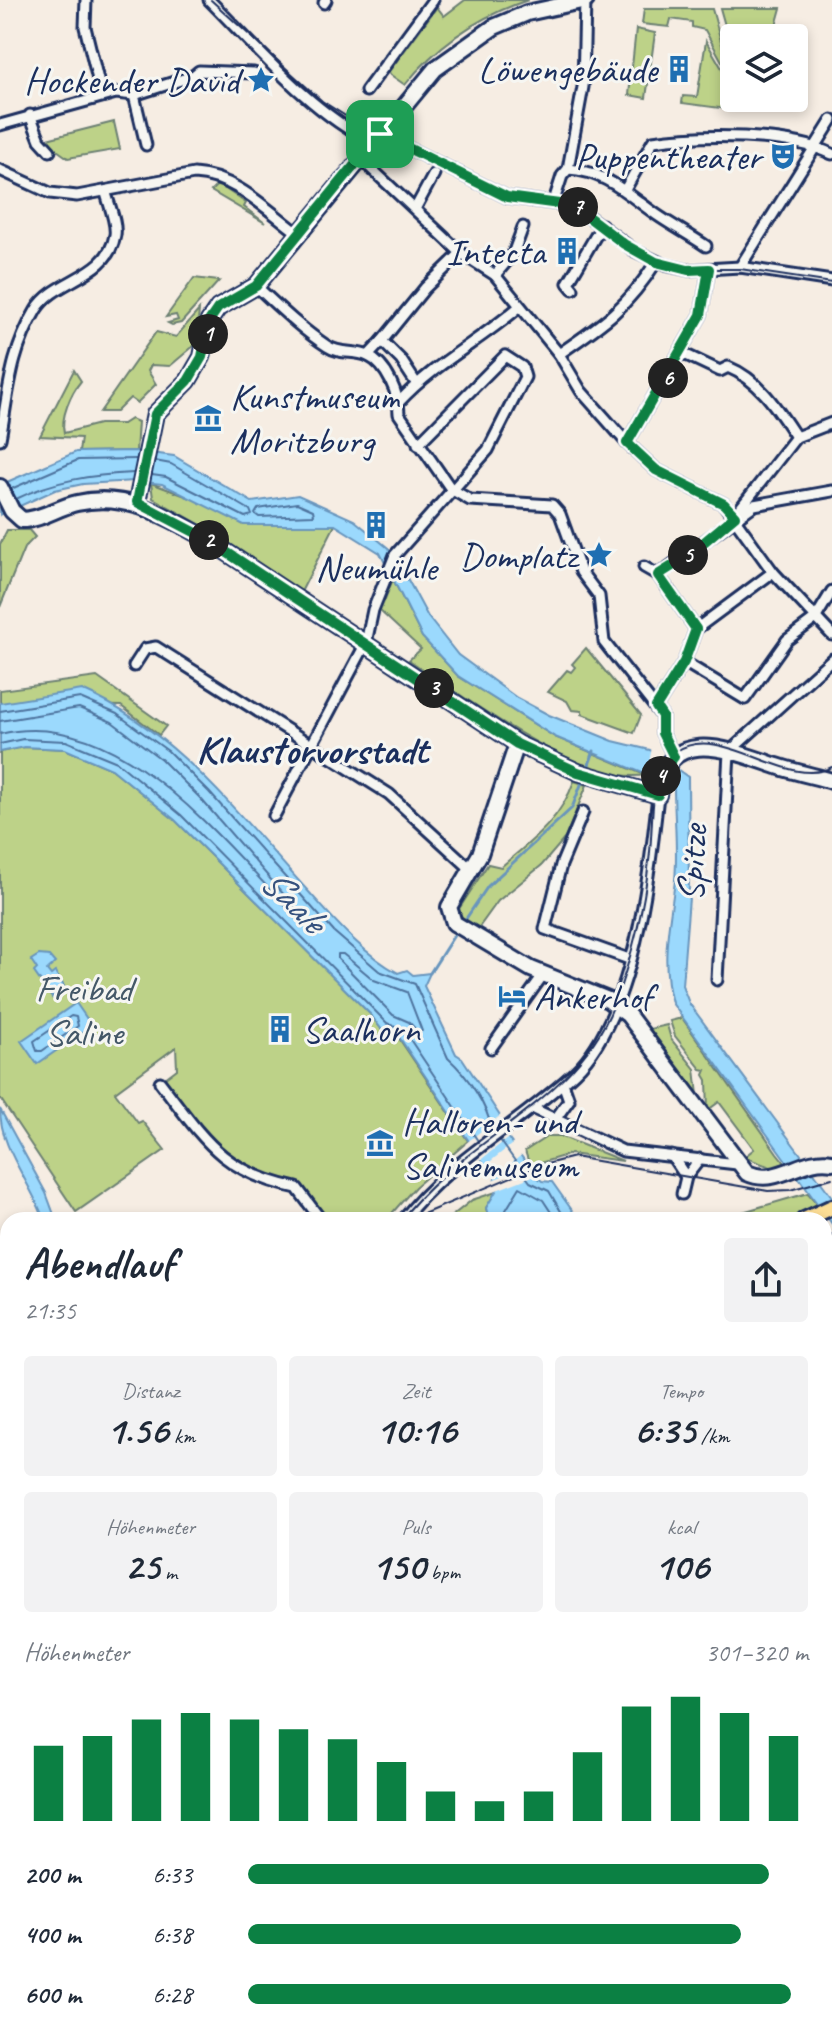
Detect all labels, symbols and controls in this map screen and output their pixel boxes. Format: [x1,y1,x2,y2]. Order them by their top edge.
map controls [720,24,808,112]
button: layers [720,24,808,112]
place label: Löwengebäude [478,46,660,93]
building icon: Löwengebäude [664,54,694,84]
place label: Hockender David [24,57,245,104]
place icon: Hockender David [246,65,276,95]
pin [346,100,414,168]
icon: arrive [358,112,402,156]
place label: Puppentheater [575,133,765,180]
theatre icon: Puppentheater [768,141,798,171]
pin: 7 [558,187,598,227]
text: 7 [573,193,583,221]
place label: Intecta [446,228,548,275]
building icon: Intecta [552,236,582,266]
pin: 1 [188,314,228,354]
text: 1 [203,320,213,348]
pin: 6 [648,358,688,398]
text: 6 [663,364,673,392]
place label: Kunstmuseum Moritzburg [230,373,401,464]
museum icon: Kunstmuseum Moritzburg [193,403,223,433]
building icon: Neumühle [361,510,391,540]
pin: 2 [189,520,229,560]
text: 2 [204,526,214,554]
place label: Domplatz [459,532,580,579]
pin: 5 [668,535,708,575]
place icon: Domplatz [584,540,614,570]
text: 5 [683,541,693,569]
place label: Neumühle [315,544,439,591]
pin: 3 [414,668,454,708]
text: 3 [429,674,439,702]
district label: Klaustorvorstadt [196,725,432,775]
pin: 4 [641,756,681,796]
text: 4 [656,762,666,790]
street label: Spitze [667,821,718,903]
water label: Saale [250,857,340,947]
park label: Freibad Saline [35,965,138,1056]
place label: Ankerhof [534,973,660,1020]
hotel icon: Ankerhof [497,981,527,1011]
place label: Saalhorn [302,1006,422,1053]
building icon: Saalhorn [265,1014,295,1044]
place label: Halloren- und Salinemuseum [402,1098,583,1189]
museum icon: Halloren- und Salinemuseum [365,1128,395,1158]
text: Abendlauf [24,1236,174,1291]
button: share [724,1238,808,1322]
text: 21:35 [24,1294,76,1327]
text: Distanz [122,1377,179,1405]
text: Zeit [401,1377,431,1405]
text: Tempo [659,1377,703,1405]
text: 1.56 [106,1405,168,1455]
text: 10:16 [376,1405,456,1455]
text: 6:35 [633,1405,695,1455]
text: km [168,1422,195,1450]
text: /km [695,1422,729,1450]
text: Höhenmeter [106,1513,195,1541]
text: Puls [401,1513,431,1541]
text: kcal [667,1513,696,1541]
text: 25 [124,1541,160,1591]
text: 150 [372,1541,425,1591]
text: 106 [654,1541,709,1591]
text: m [160,1558,177,1586]
text: bpm [425,1558,460,1586]
text: Höhenmeter [24,1636,129,1669]
text: 301–320 m [705,1636,808,1669]
text: 200 m [24,1858,80,1891]
text: 6:33 [152,1858,192,1891]
text: 400 m [24,1918,80,1951]
text: 6:38 [152,1918,192,1951]
text: 600 m [24,1978,81,2011]
text: 6:28 [152,1978,192,2011]

